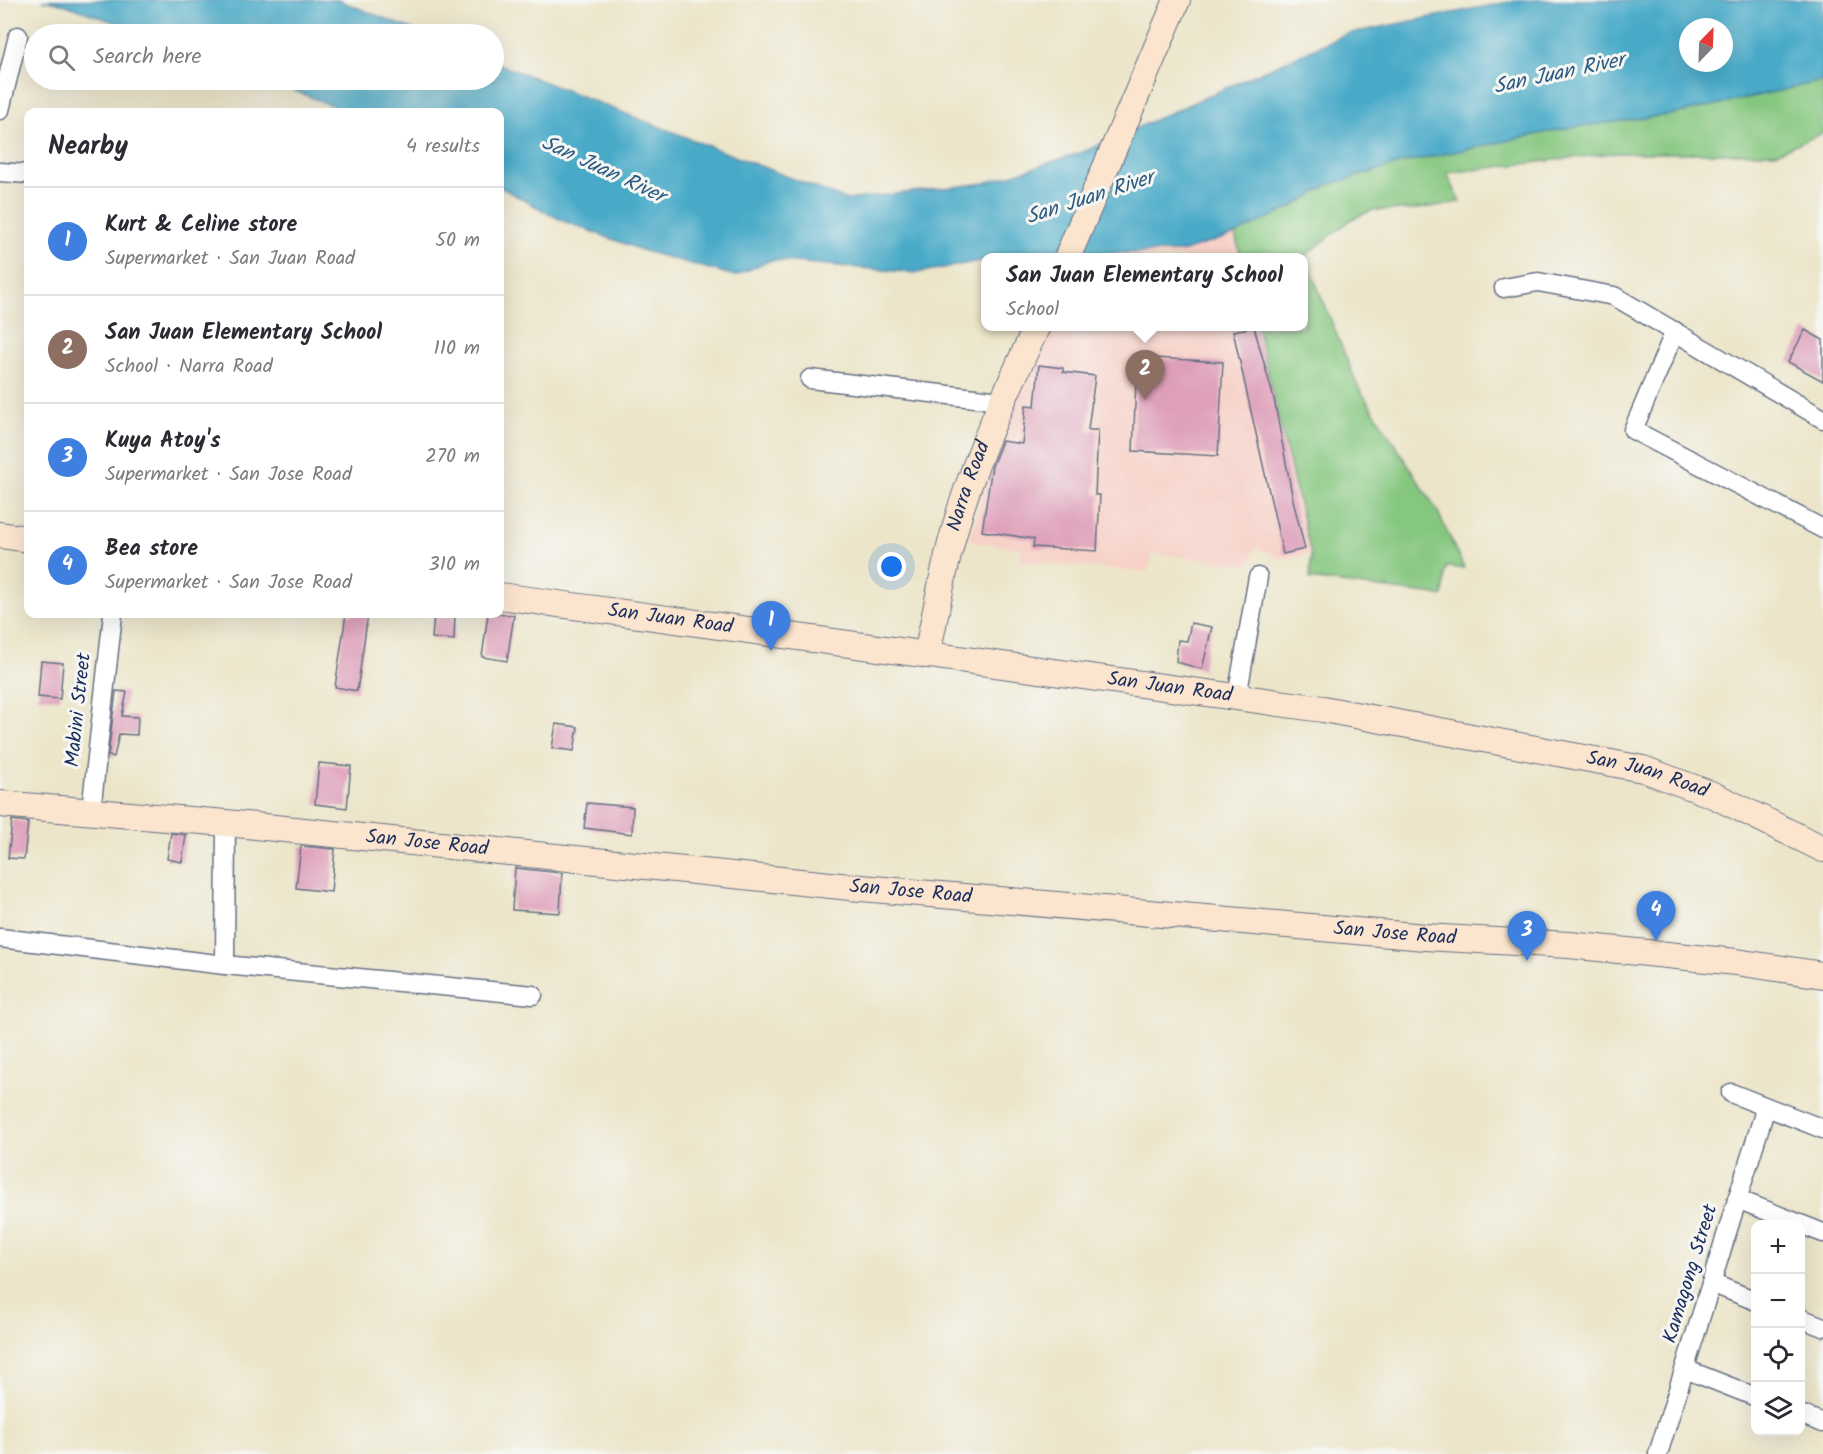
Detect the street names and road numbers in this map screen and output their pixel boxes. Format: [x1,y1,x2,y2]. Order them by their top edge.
street label: Narra Road [939,435,1000,535]
street label: San Juan Road [606,595,736,644]
street label: Mabini Street [57,651,101,769]
street label: San Juan Road [1105,664,1235,713]
street label: San Juan Road [1584,743,1714,808]
street label: San Jose Road [364,821,491,866]
street label: San Jose Road [848,871,974,914]
street label: San Jose Road [1332,913,1458,955]
street label: Kamagong Street [1655,1200,1727,1348]

